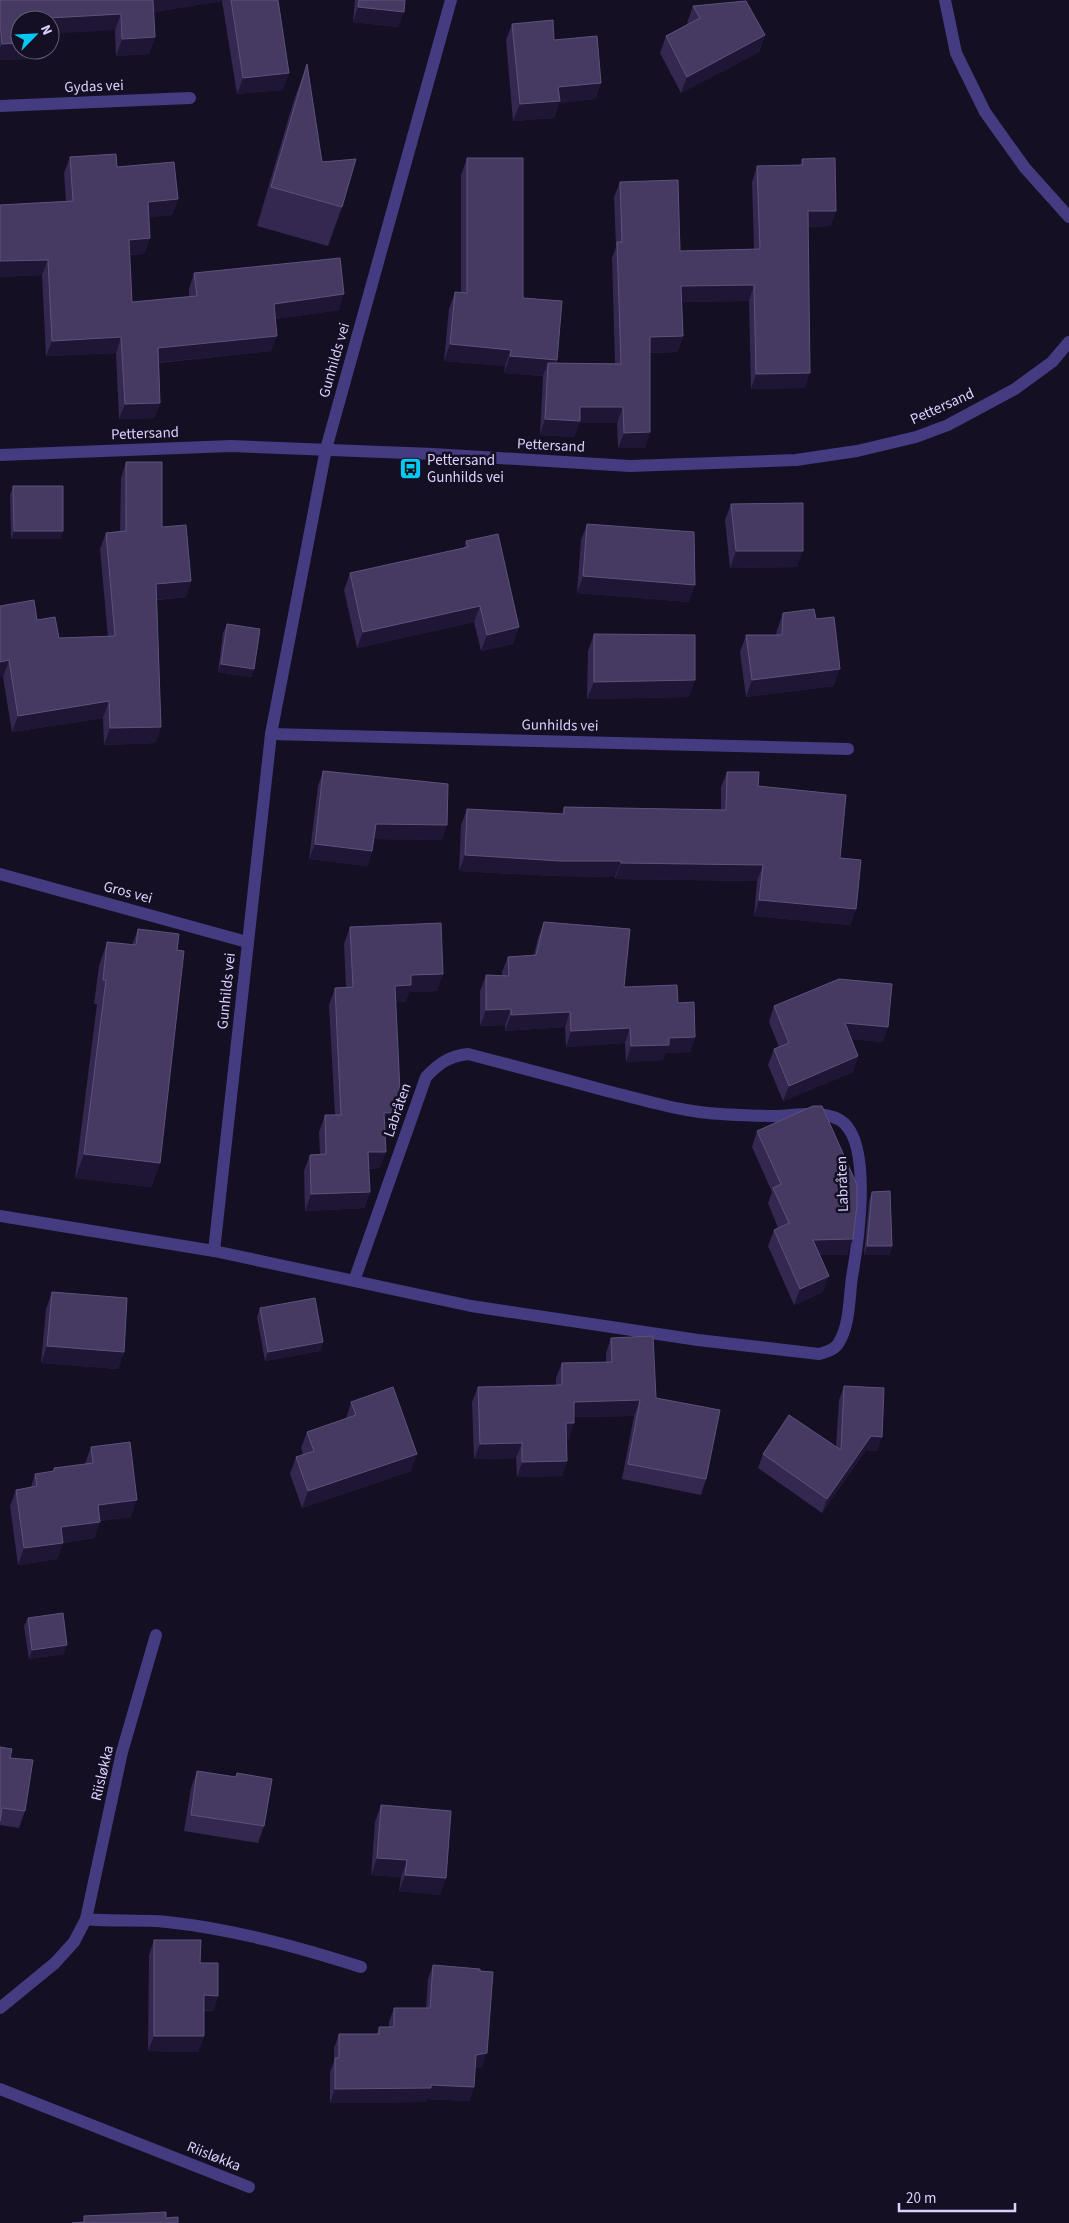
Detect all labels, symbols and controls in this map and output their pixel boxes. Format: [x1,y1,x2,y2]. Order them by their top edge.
north arrow [10,10,60,60]
text: N [35,22,57,38]
street label: Gydas vei [64,75,124,98]
street label: Gunhilds vei [314,320,355,400]
street label: Pettersand [907,383,978,430]
street label: Pettersand [111,422,179,445]
street label: Pettersand [516,433,585,458]
place label: Pettersand Gunhilds vei [427,450,504,488]
bus stop icon: Pettersand Gunhilds vei [399,457,423,481]
street label: Gunhilds vei [521,714,599,737]
street label: Gros vei [101,876,155,909]
street label: Gunhilds vei [212,952,241,1030]
street label: Labråten [378,1080,416,1140]
street label: Labråten [831,1156,854,1212]
street label: Riisløkka [86,1743,119,1803]
street label: Riisløkka [184,2136,244,2177]
scale bar [899,2180,1015,2212]
text: 20 m [906,2188,936,2209]

